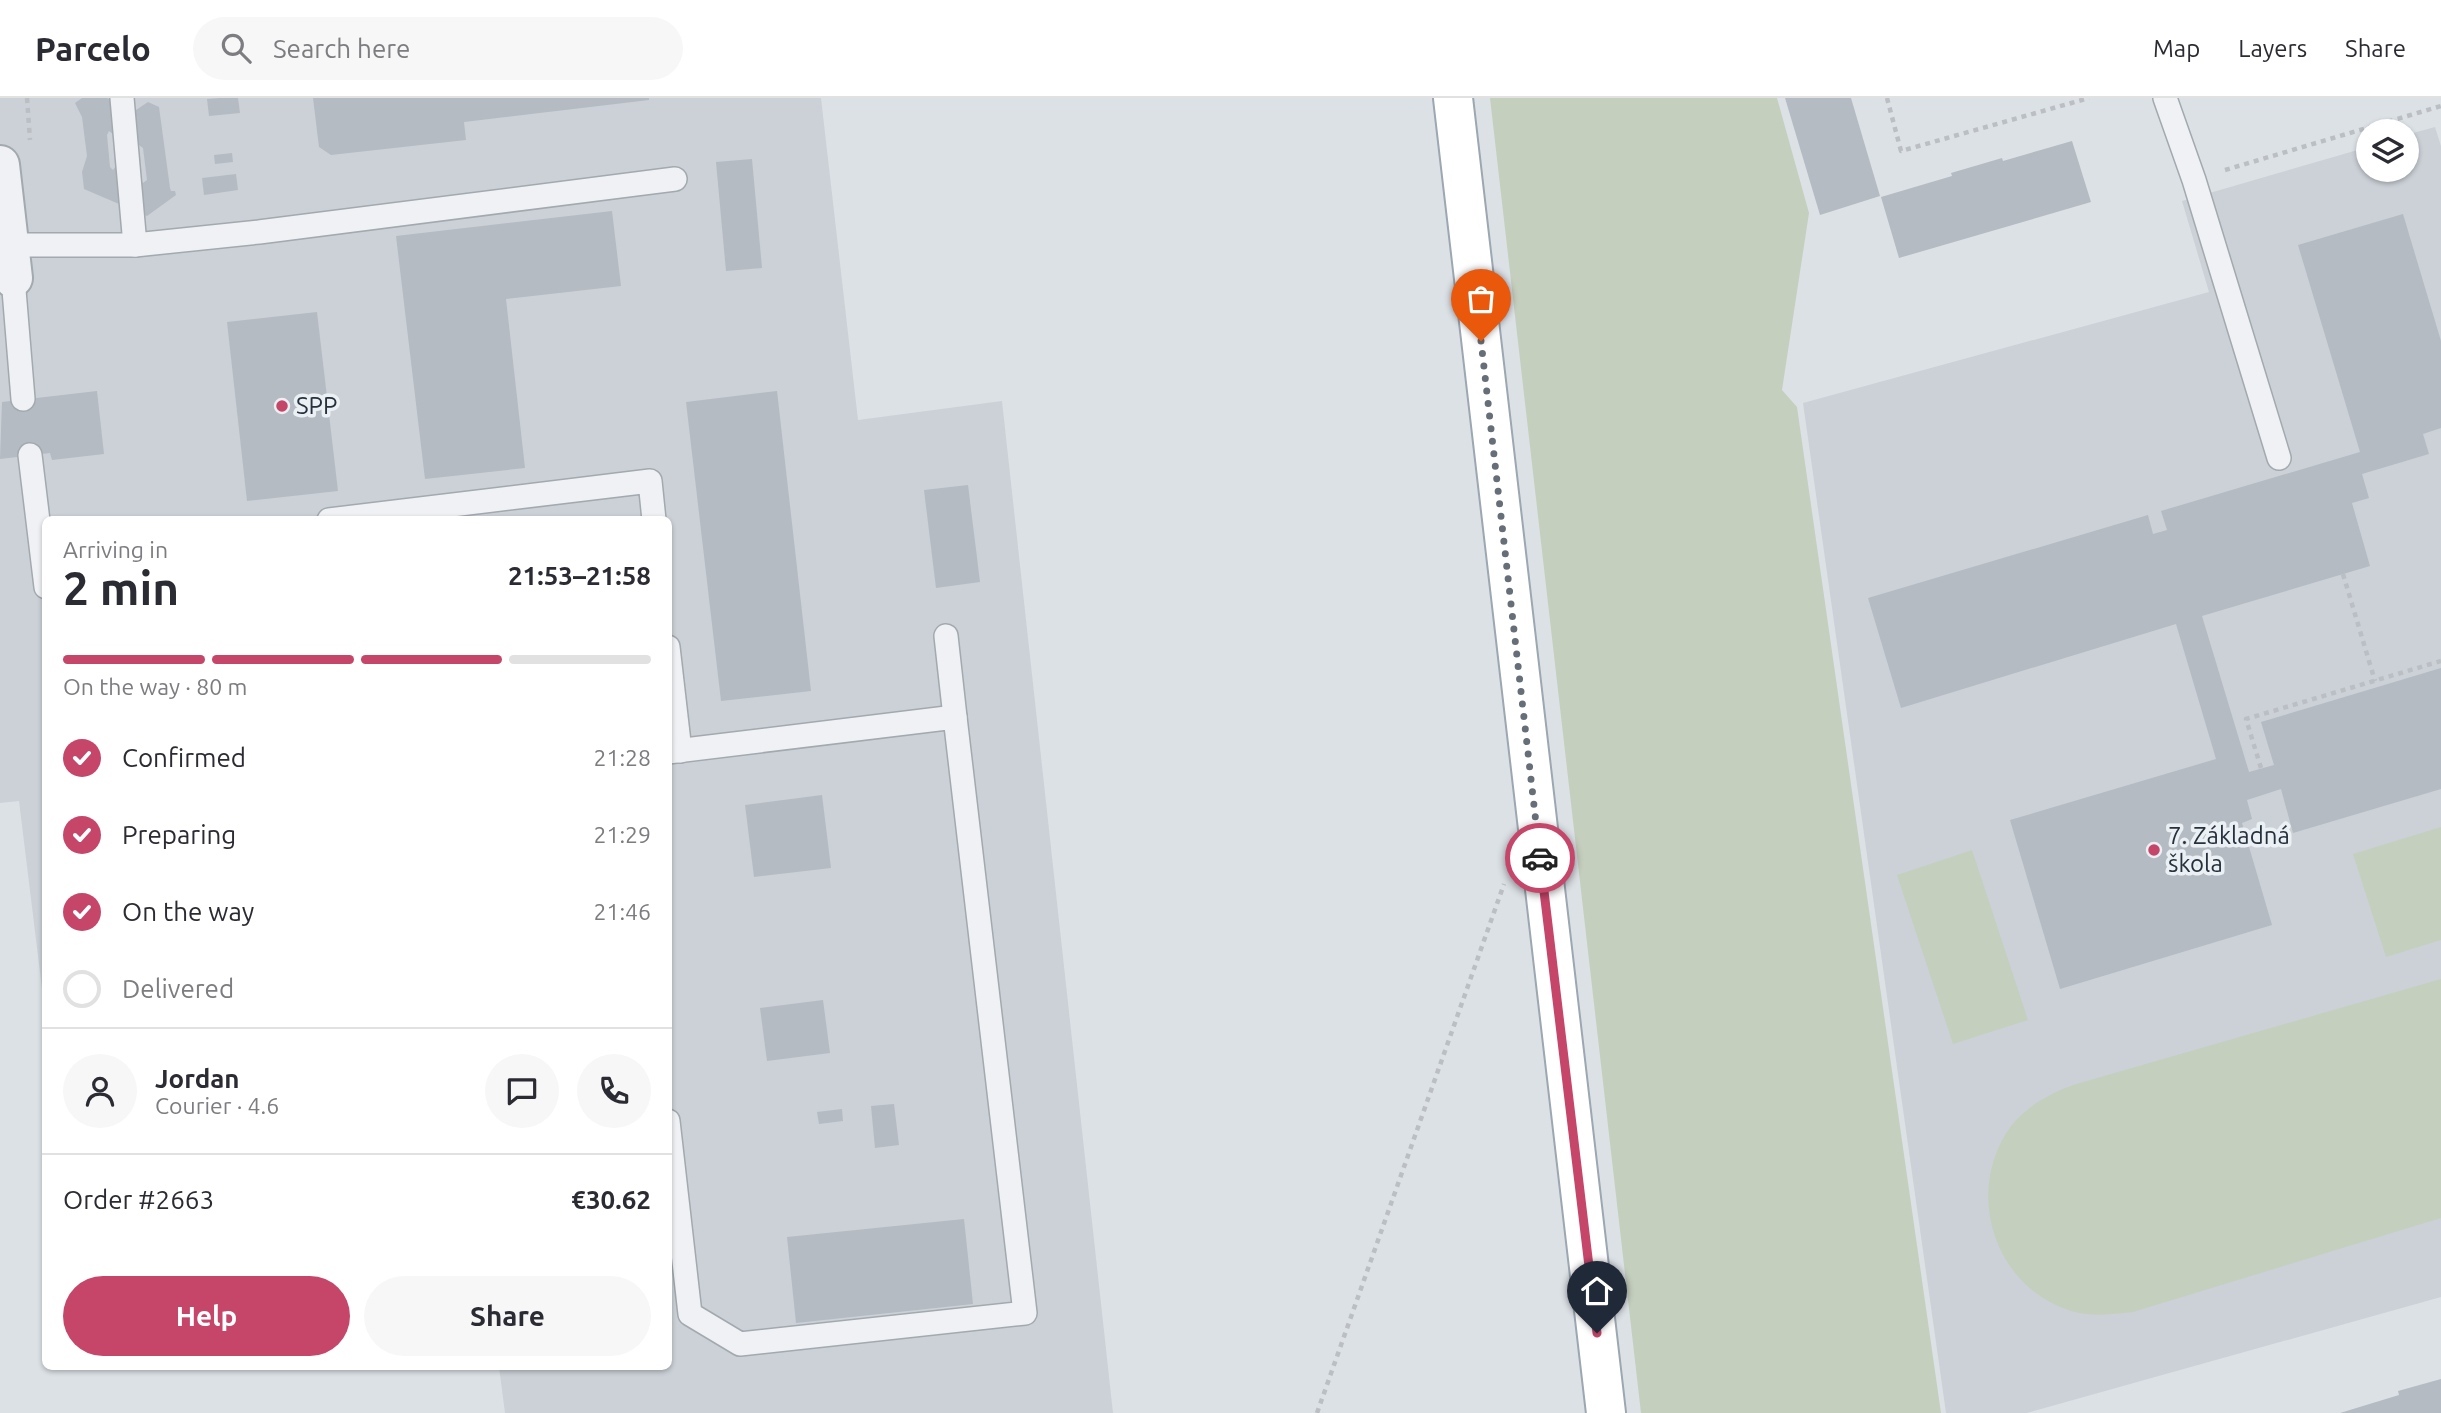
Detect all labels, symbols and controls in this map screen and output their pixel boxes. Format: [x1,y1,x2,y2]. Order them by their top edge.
search box [193,17,683,80]
icon: search [217,29,255,67]
text: Parcelo [35,30,151,67]
text: Search here [273,34,410,63]
text: Map [2153,35,2200,62]
text: Layers [2238,35,2307,62]
text: Share [2345,35,2406,62]
map controls [2356,119,2419,182]
button: layers [2356,119,2419,182]
pin [1451,269,1511,341]
icon: bag [1462,280,1500,318]
place label: SPP [296,392,337,419]
marker: SPP [274,398,290,414]
text: Arriving in [63,537,168,562]
text: 21:53–21:58 [508,561,651,590]
text: 2 min [63,562,179,614]
text: On the way · 80 m [63,674,247,699]
icon: check [63,739,101,777]
text: Confirmed [122,743,246,772]
text: 21:28 [593,745,651,770]
icon: check [63,816,101,854]
text: Preparing [122,820,236,849]
text: 21:29 [593,822,651,847]
place label: 7. Základná škola [2168,822,2290,877]
courier [1505,823,1575,893]
icon: car [1521,839,1559,877]
marker: 7. Základná škola [2146,842,2162,858]
icon: check [63,893,101,931]
text: On the way [122,897,254,926]
text: 21:46 [593,899,651,924]
text: Delivered [122,974,234,1003]
button: person [63,1054,137,1128]
button: chat [485,1054,559,1128]
button: phone [577,1054,651,1128]
text: Jordan [155,1064,240,1093]
text: Courier · 4.6 [155,1093,279,1118]
text: Order #2663 [63,1185,214,1214]
text: €30.62 [571,1185,651,1214]
pin [1567,1261,1627,1333]
icon: home [1578,1272,1616,1310]
button: Help [63,1276,350,1356]
button: Share [364,1276,651,1356]

